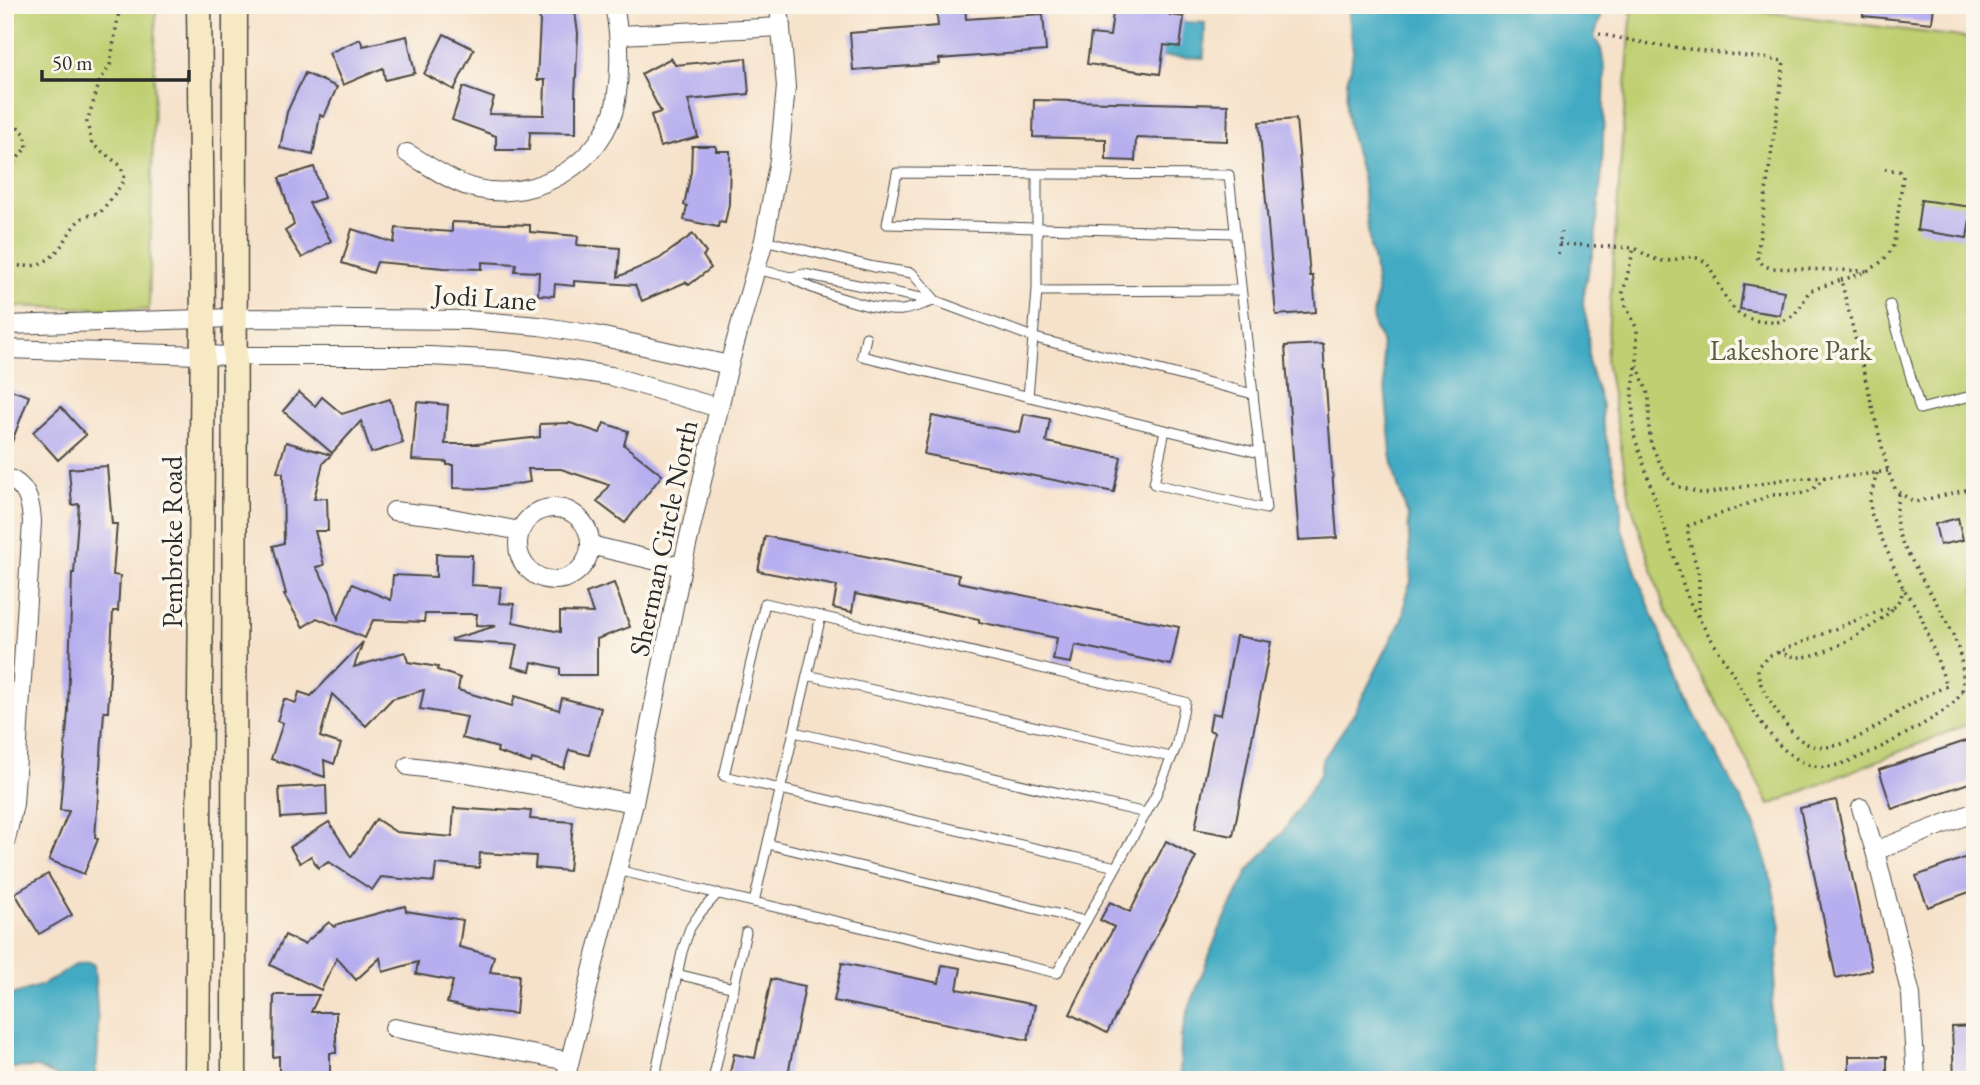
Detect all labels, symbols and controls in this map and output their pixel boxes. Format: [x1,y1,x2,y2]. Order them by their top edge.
scale bar [42,38,189,82]
text: 50 m [52,49,93,76]
street label: Jodi Lane [430,275,538,319]
park label: Lakeshore Park [1710,332,1873,368]
street label: Sherman Circle North [620,417,706,659]
street label: Pembroke Road [154,455,190,628]

